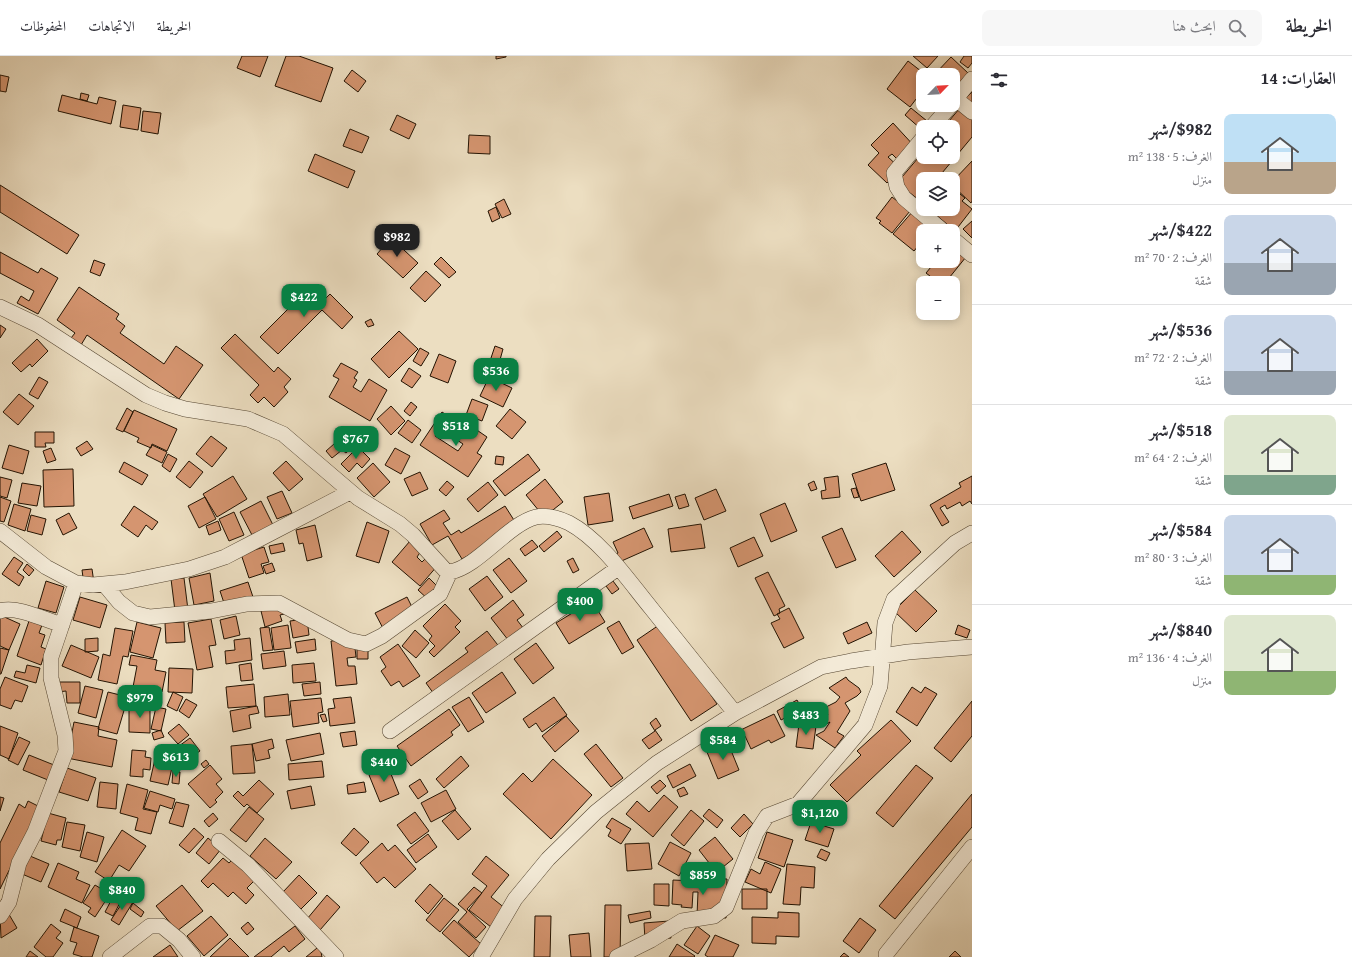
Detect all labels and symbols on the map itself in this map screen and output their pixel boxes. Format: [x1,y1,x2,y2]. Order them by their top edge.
north arrow [916,68,960,112]
pin: $982 [373,224,421,258]
pin: $422 [280,284,328,318]
pin: $536 [472,358,520,392]
pin: $518 [432,413,480,447]
pin: $767 [332,426,380,460]
pin: $400 [556,588,604,622]
pin: $979 [116,685,164,719]
pin: $483 [782,702,830,736]
pin: $584 [699,727,747,761]
pin: $613 [152,744,200,778]
pin: $440 [360,749,408,783]
pin: $1,120 [787,800,853,834]
pin: $859 [679,862,727,896]
pin: $840 [98,877,146,911]

